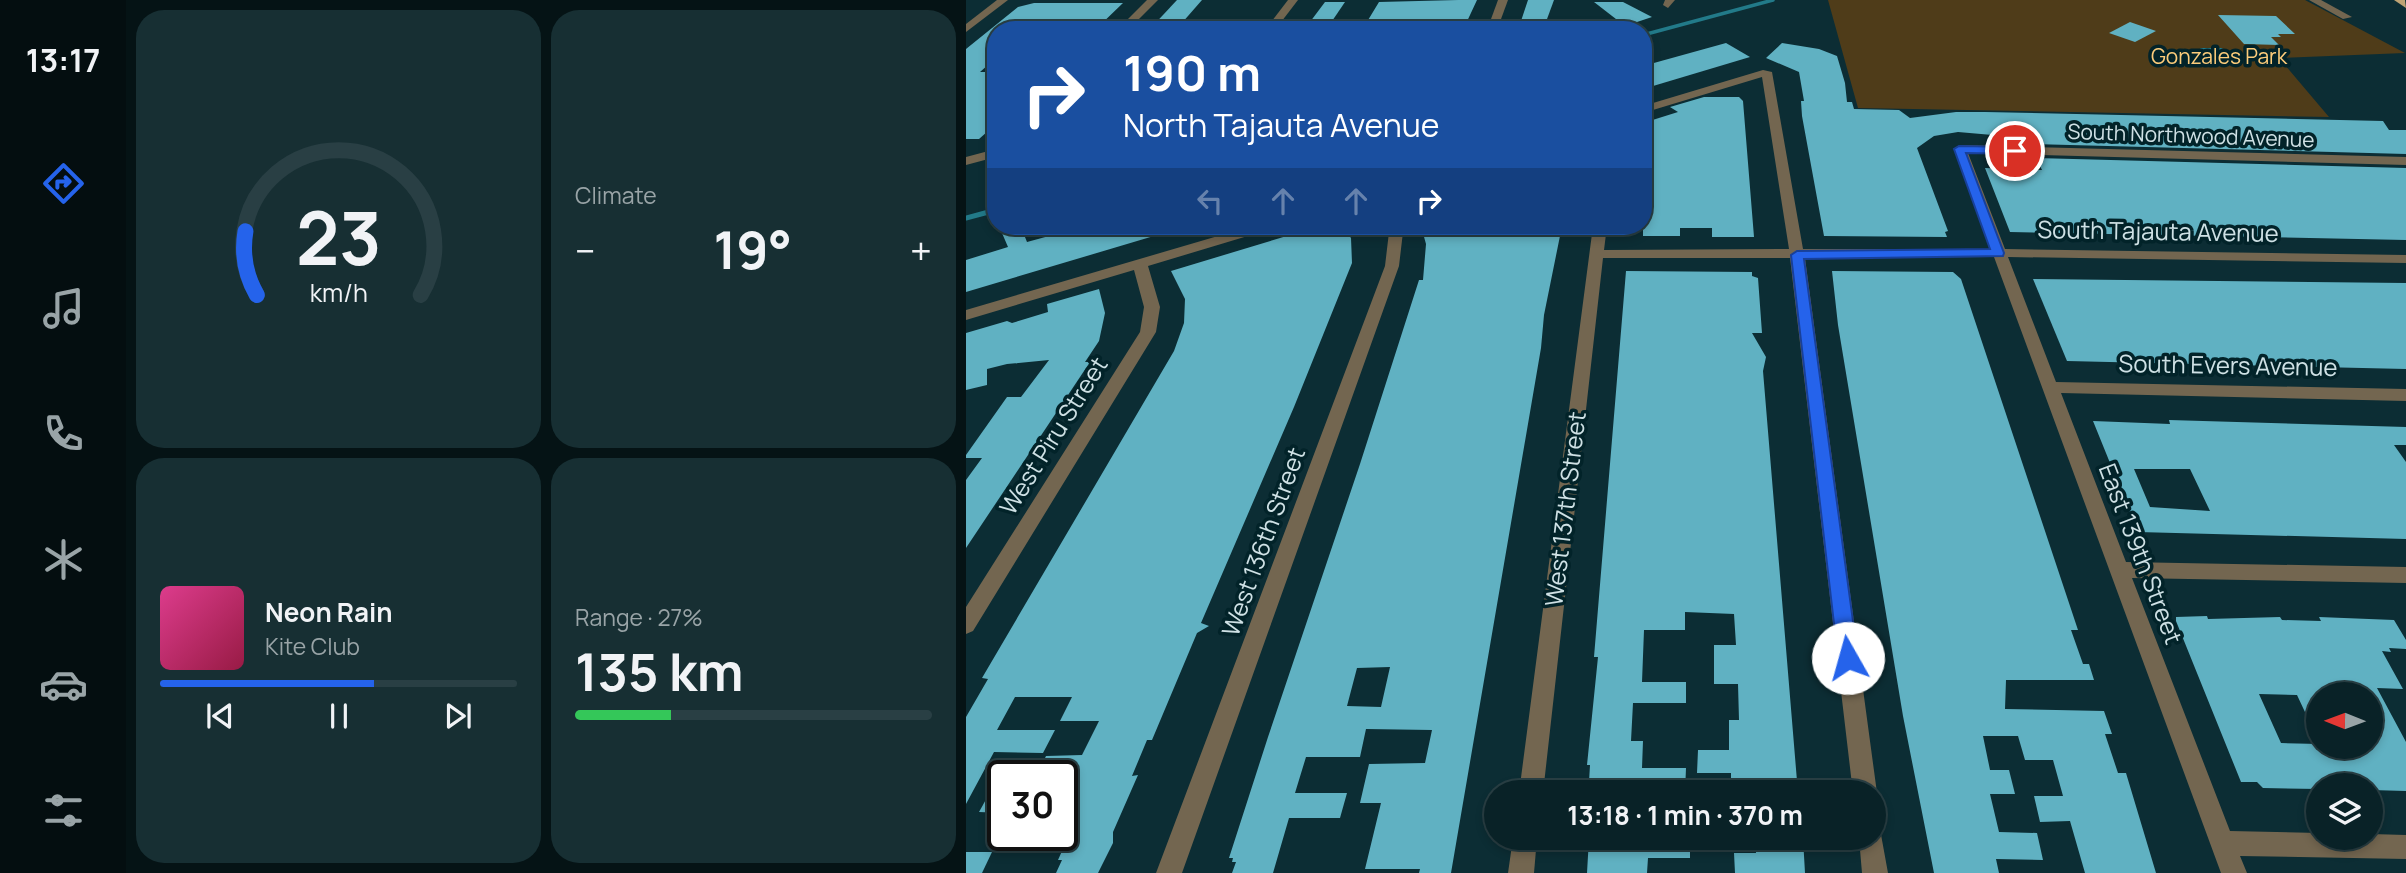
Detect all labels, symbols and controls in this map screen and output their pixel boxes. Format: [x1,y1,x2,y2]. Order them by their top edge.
text: 13:17 [26,38,100,82]
text: 190 m [1123,39,1261,106]
park label: Gonzales Park [2151,42,2288,70]
icon: right [1008,49,1099,140]
text: North Tajauta Avenue [1123,103,1440,147]
street label: South Northwood Avenue [2067,117,2315,153]
pin [1985,121,2045,181]
icon: arrive [1996,132,2034,170]
icon: directions [39,159,88,208]
text: Climate [575,179,657,211]
icon: left [1191,182,1229,220]
icon: ahead [1264,182,1302,220]
icon: ahead [1337,182,1375,220]
icon: right [1410,182,1448,220]
text: 23 [296,187,381,287]
street label: South Tajauta Avenue [2037,212,2279,249]
text: 19° [714,214,792,285]
text: − [575,224,596,276]
text: + [910,224,932,276]
text: km/h [309,275,368,310]
icon: music [39,284,88,333]
street label: South Evers Avenue [2118,346,2338,383]
street label: West Piru Street [991,350,1115,520]
icon: phone [39,409,88,458]
street label: West 137th Street [1536,410,1593,608]
street label: West 136th Street [1213,442,1312,641]
street label: East 139th Street [2092,459,2191,648]
icon: climate [39,535,88,584]
text: Neon Rain [265,594,393,630]
text: Range · 27% [575,601,703,633]
position arrow [1811,621,1885,695]
text: Kite Club [265,630,360,662]
text: 135 km [575,636,744,707]
icon: car [39,660,88,709]
north arrow [2306,682,2384,760]
map controls [2306,682,2383,850]
icon: previous [201,697,239,735]
icon: pause [320,697,358,735]
icon: next [439,697,477,735]
speed limit sign: 30 [987,760,1078,851]
button: layers [2306,773,2383,850]
icon: filters [39,786,88,835]
text: 13:18 · 1 min · 370 m [1567,797,1803,833]

